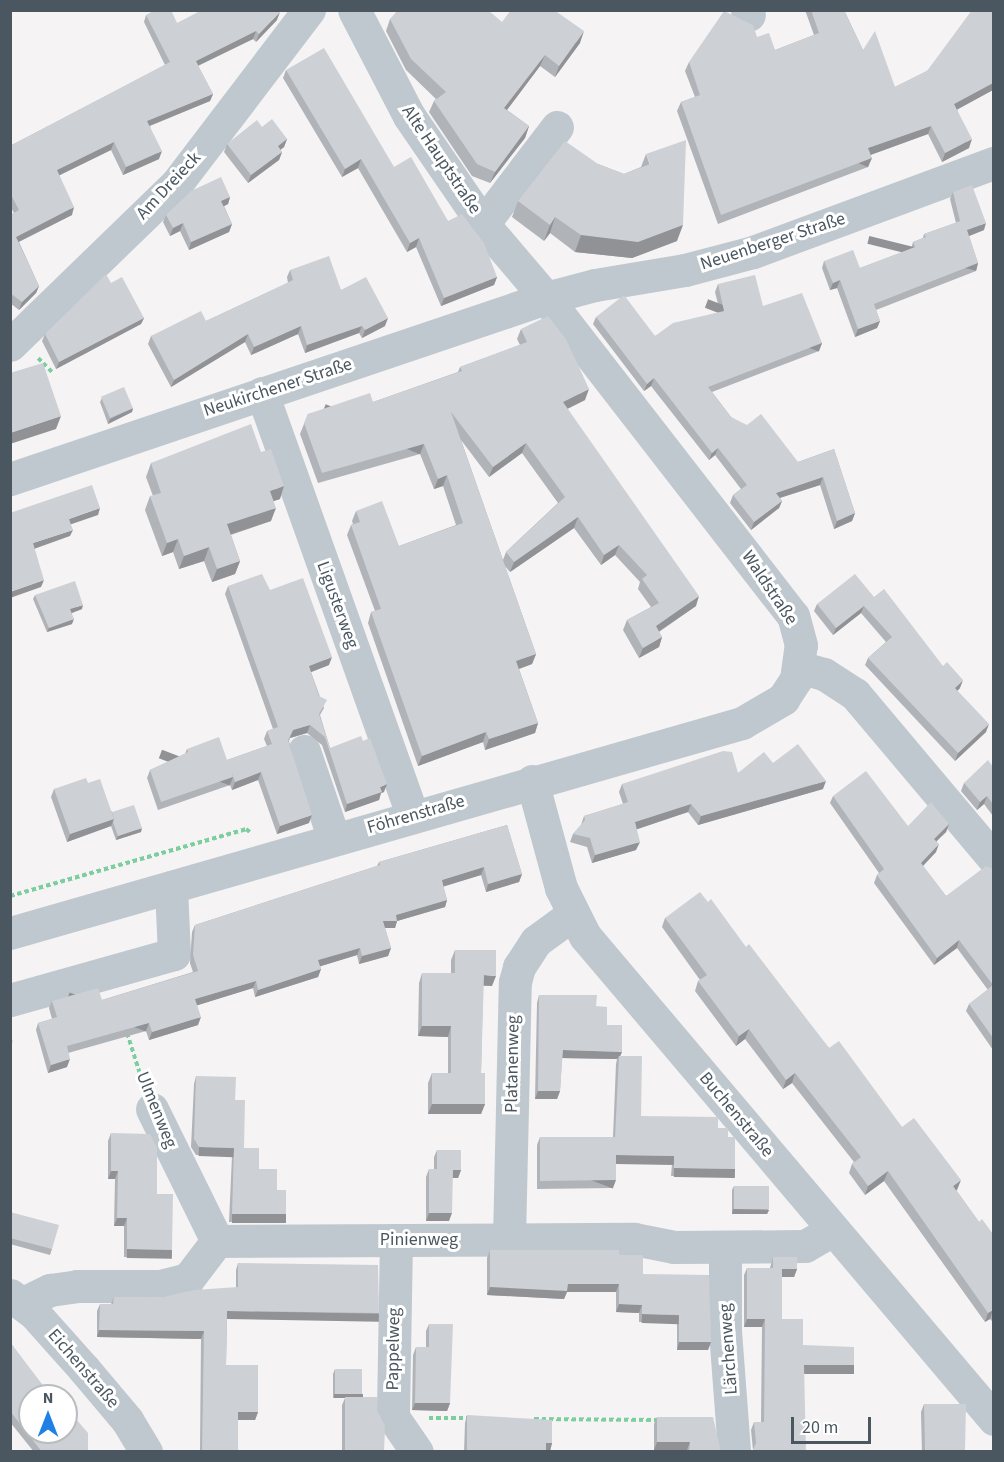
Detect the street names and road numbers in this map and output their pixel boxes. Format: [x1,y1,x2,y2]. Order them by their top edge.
street label: Alte Hauptstraße [397,102,485,218]
street label: Am Dreieck [132,148,206,224]
street label: Neuenberger Straße [698,208,848,276]
street label: Neukirchener Straße [201,354,355,422]
street label: Waldstraße [736,547,802,629]
street label: Ligusterweg [311,558,363,652]
street label: Föhrenstraße [365,791,467,839]
street label: Platanenweg [501,1015,525,1113]
street label: Buchenstraße [694,1068,778,1162]
street label: Ulmenweg [131,1069,181,1151]
street label: Pinienweg [380,1229,458,1251]
street label: Lärchenweg [715,1303,743,1395]
street label: Pappelweg [382,1307,406,1391]
street label: Eichenstraße [43,1325,123,1413]

